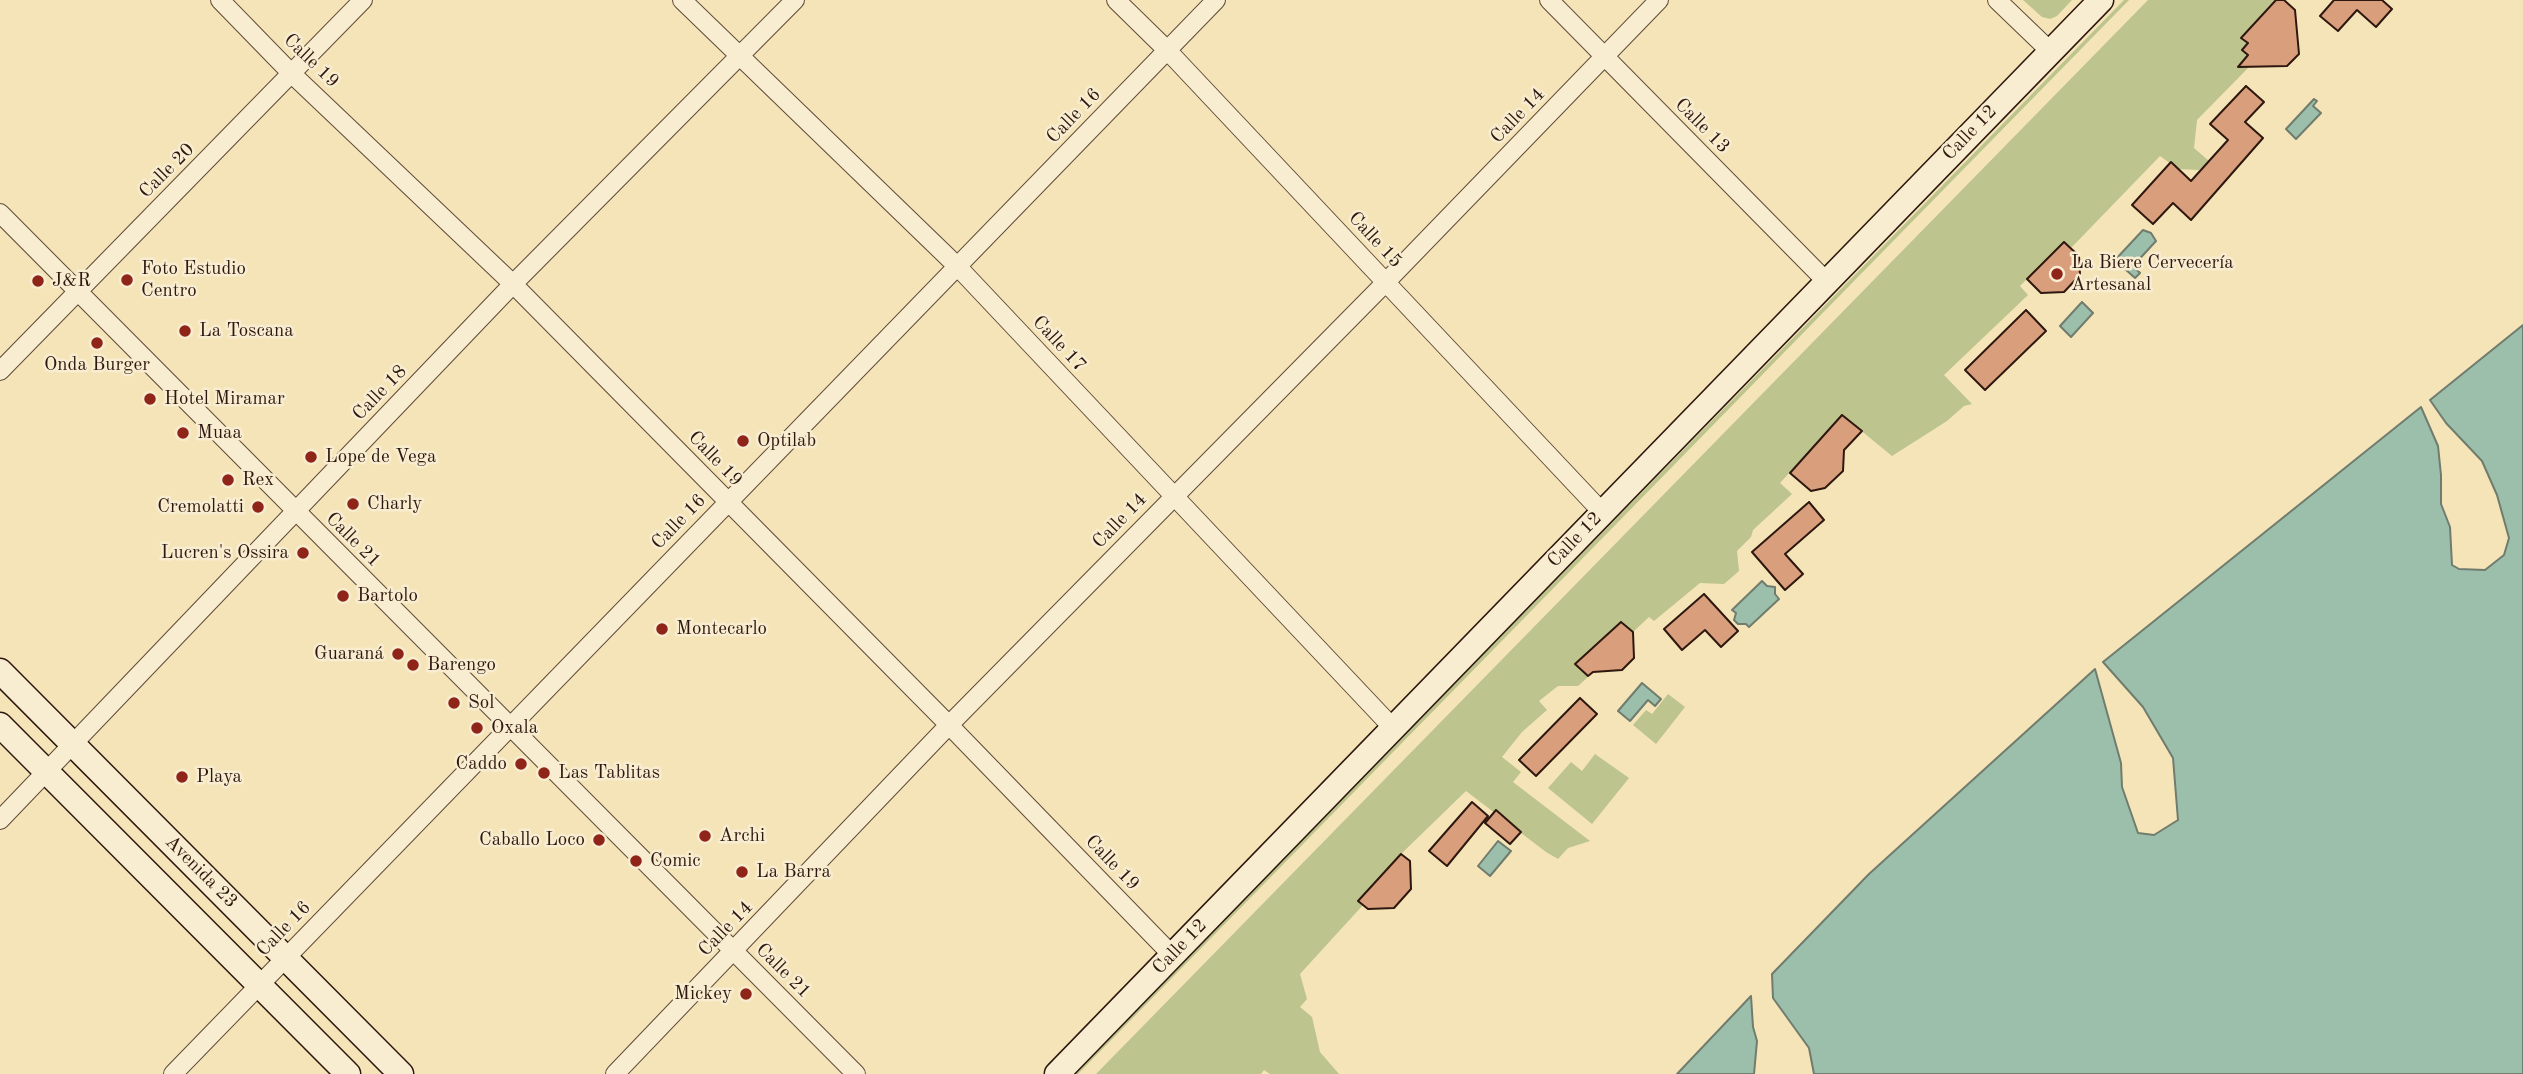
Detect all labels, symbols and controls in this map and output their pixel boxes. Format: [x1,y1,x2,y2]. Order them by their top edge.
street label: Calle 19 [278,29,344,93]
street label: Calle 16 [1042,83,1106,149]
street label: Calle 14 [1486,83,1550,149]
street label: Calle 13 [1670,94,1734,158]
street label: Calle 12 [1938,100,2002,166]
street label: Calle 20 [135,139,199,203]
street label: Calle 15 [1343,207,1407,273]
place label: La Biere Cervecería Artesanal [2071,252,2234,296]
place label: Foto Estudio Centro [141,258,246,302]
marker: La Biere Cervecería Artesanal [2049,266,2065,282]
place label: J&R [52,270,91,292]
marker: Foto Estudio Centro [119,272,135,288]
marker: J&R [30,273,46,289]
street label: Calle 17 [1027,311,1091,377]
place label: La Toscana [199,320,294,342]
marker: La Toscana [177,323,193,339]
marker: Onda Burger [89,335,105,351]
place label: Onda Burger [44,354,150,376]
street label: Calle 18 [348,360,412,426]
place label: Hotel Miramar [164,388,285,410]
marker: Hotel Miramar [142,391,158,407]
place label: Muaa [197,422,242,444]
marker: Muaa [175,425,191,441]
street label: Calle 19 [683,426,747,492]
place label: Optilab [757,430,816,452]
marker: Optilab [735,433,751,449]
place label: Lope de Vega [325,446,436,468]
marker: Lope de Vega [303,449,319,465]
place label: Rex [242,469,274,491]
marker: Rex [220,472,236,488]
street label: Calle 14 [1088,488,1152,554]
street label: Calle 16 [647,489,711,555]
place label: Charly [367,493,422,515]
place label: Cremolatti [157,496,244,518]
marker: Charly [345,496,361,512]
marker: Cremolatti [250,499,266,515]
street label: Calle 12 [1543,507,1607,573]
street label: Calle 21 [321,508,385,572]
place label: Lucren's Ossira [161,542,289,564]
marker: Lucren's Ossira [295,545,311,561]
place label: Bartolo [357,585,418,607]
marker: Bartolo [335,588,351,604]
place label: Montecarlo [676,618,767,640]
marker: Montecarlo [654,621,670,637]
place label: Guaraná [314,643,384,665]
marker: Guaraná [390,646,406,662]
place label: Barengo [427,654,496,676]
marker: Barengo [405,657,421,673]
place label: Sol [468,692,494,714]
marker: Sol [446,695,462,711]
place label: Oxala [491,717,538,739]
marker: Oxala [469,720,485,736]
place label: Caddo [456,753,507,775]
marker: Caddo [513,756,529,772]
place label: Las Tablitas [558,762,660,784]
marker: Las Tablitas [536,765,552,781]
place label: Playa [196,766,242,788]
marker: Playa [174,769,190,785]
place label: Archi [719,825,765,847]
marker: Archi [697,828,713,844]
place label: Caballo Loco [479,829,585,851]
street label: Calle 19 [1080,830,1144,896]
street label: Avenida 23 [160,831,242,913]
marker: Caballo Loco [591,832,607,848]
place label: Comic [650,850,701,872]
marker: Comic [628,853,644,869]
place label: La Barra [756,861,831,883]
marker: La Barra [734,864,750,880]
street label: Calle 16 [252,896,316,962]
street label: Calle 14 [694,896,758,962]
street label: Calle 12 [1148,914,1212,980]
street label: Calle 21 [751,939,815,1003]
place label: Mickey [674,983,732,1005]
marker: Mickey [738,986,754,1002]

